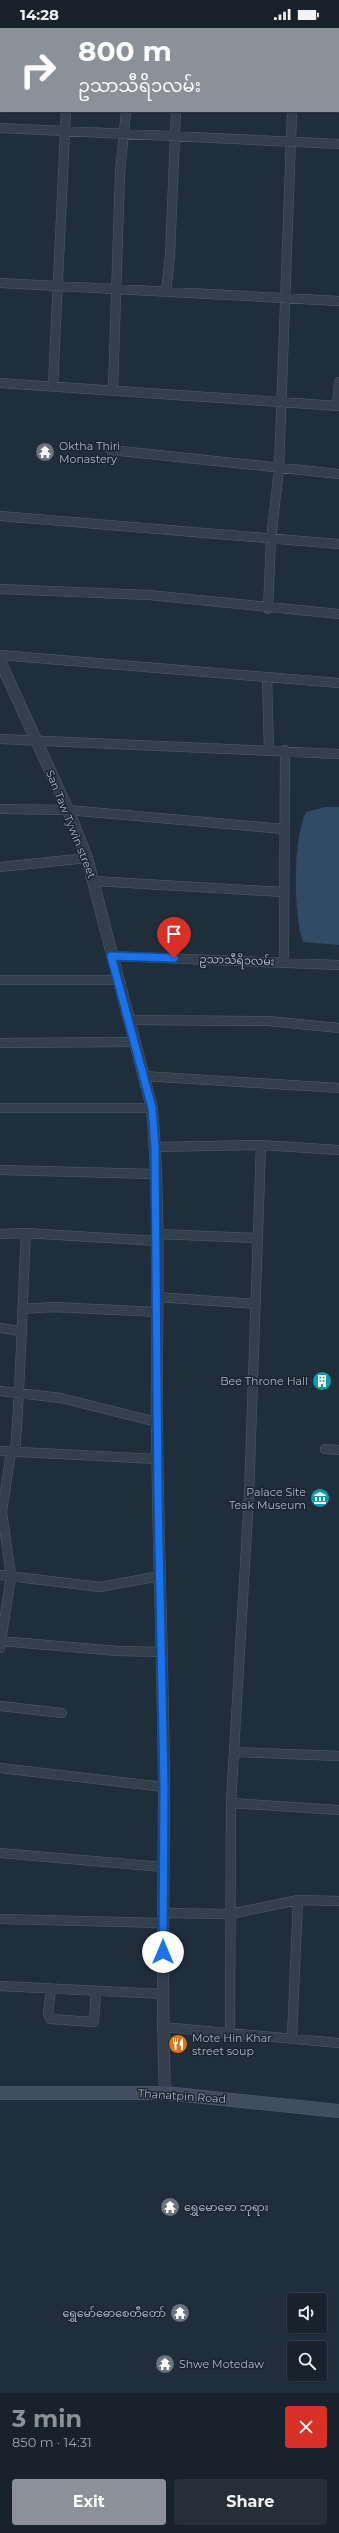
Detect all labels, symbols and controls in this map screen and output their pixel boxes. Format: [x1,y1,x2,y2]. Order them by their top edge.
text: 14:28 [20,5,59,24]
text: 800 m [78,34,172,68]
icon: right [12,44,64,96]
text: ဥသာသီရိ၁လမ်း [78,75,201,97]
place label: Oktha Thiri Monastery [59,439,120,466]
temple icon: Oktha Thiri Monastery [34,441,56,463]
street label: San Taw Tywin street [43,768,99,881]
pin [157,917,191,958]
icon: arrive [163,923,185,945]
street label: ဥသာသီရိ၁လမ်း [199,952,275,970]
building icon: Bee Throne Hall [311,1370,333,1392]
place label: Bee Throne Hall [220,1374,308,1388]
place label: Palace Site Teak Museum [229,1485,306,1512]
museum icon: Palace Site Teak Museum [309,1487,331,1509]
position arrow [142,1931,184,1973]
place label: Mote Hin Khar street soup [192,2031,272,2058]
restaurant icon: Mote Hin Khar street soup [167,2033,189,2055]
street label: Thanatpin Road [138,2086,226,2106]
temple icon: ရွှေမောဓော ဘုရား [159,2196,181,2218]
place label: ရွှေမောဓော ဘုရား [184,2200,269,2216]
map controls [287,2293,327,2381]
button: sound [287,2293,327,2333]
temple icon: ရွှေမော်ဓောစေတီတော် [169,2302,191,2324]
place label: ရွှေမော်ဓောစေတီတော် [62,2306,166,2322]
button: search [287,2341,327,2381]
temple icon: Shwe Motedaw [154,2353,176,2375]
place label: Shwe Motedaw [179,2357,264,2371]
text: 3 min [12,2404,82,2433]
button: close [285,2406,327,2448]
text: 850 m · 14:31 [12,2434,92,2450]
button: Exit [12,2479,166,2525]
button: Share [174,2479,327,2525]

